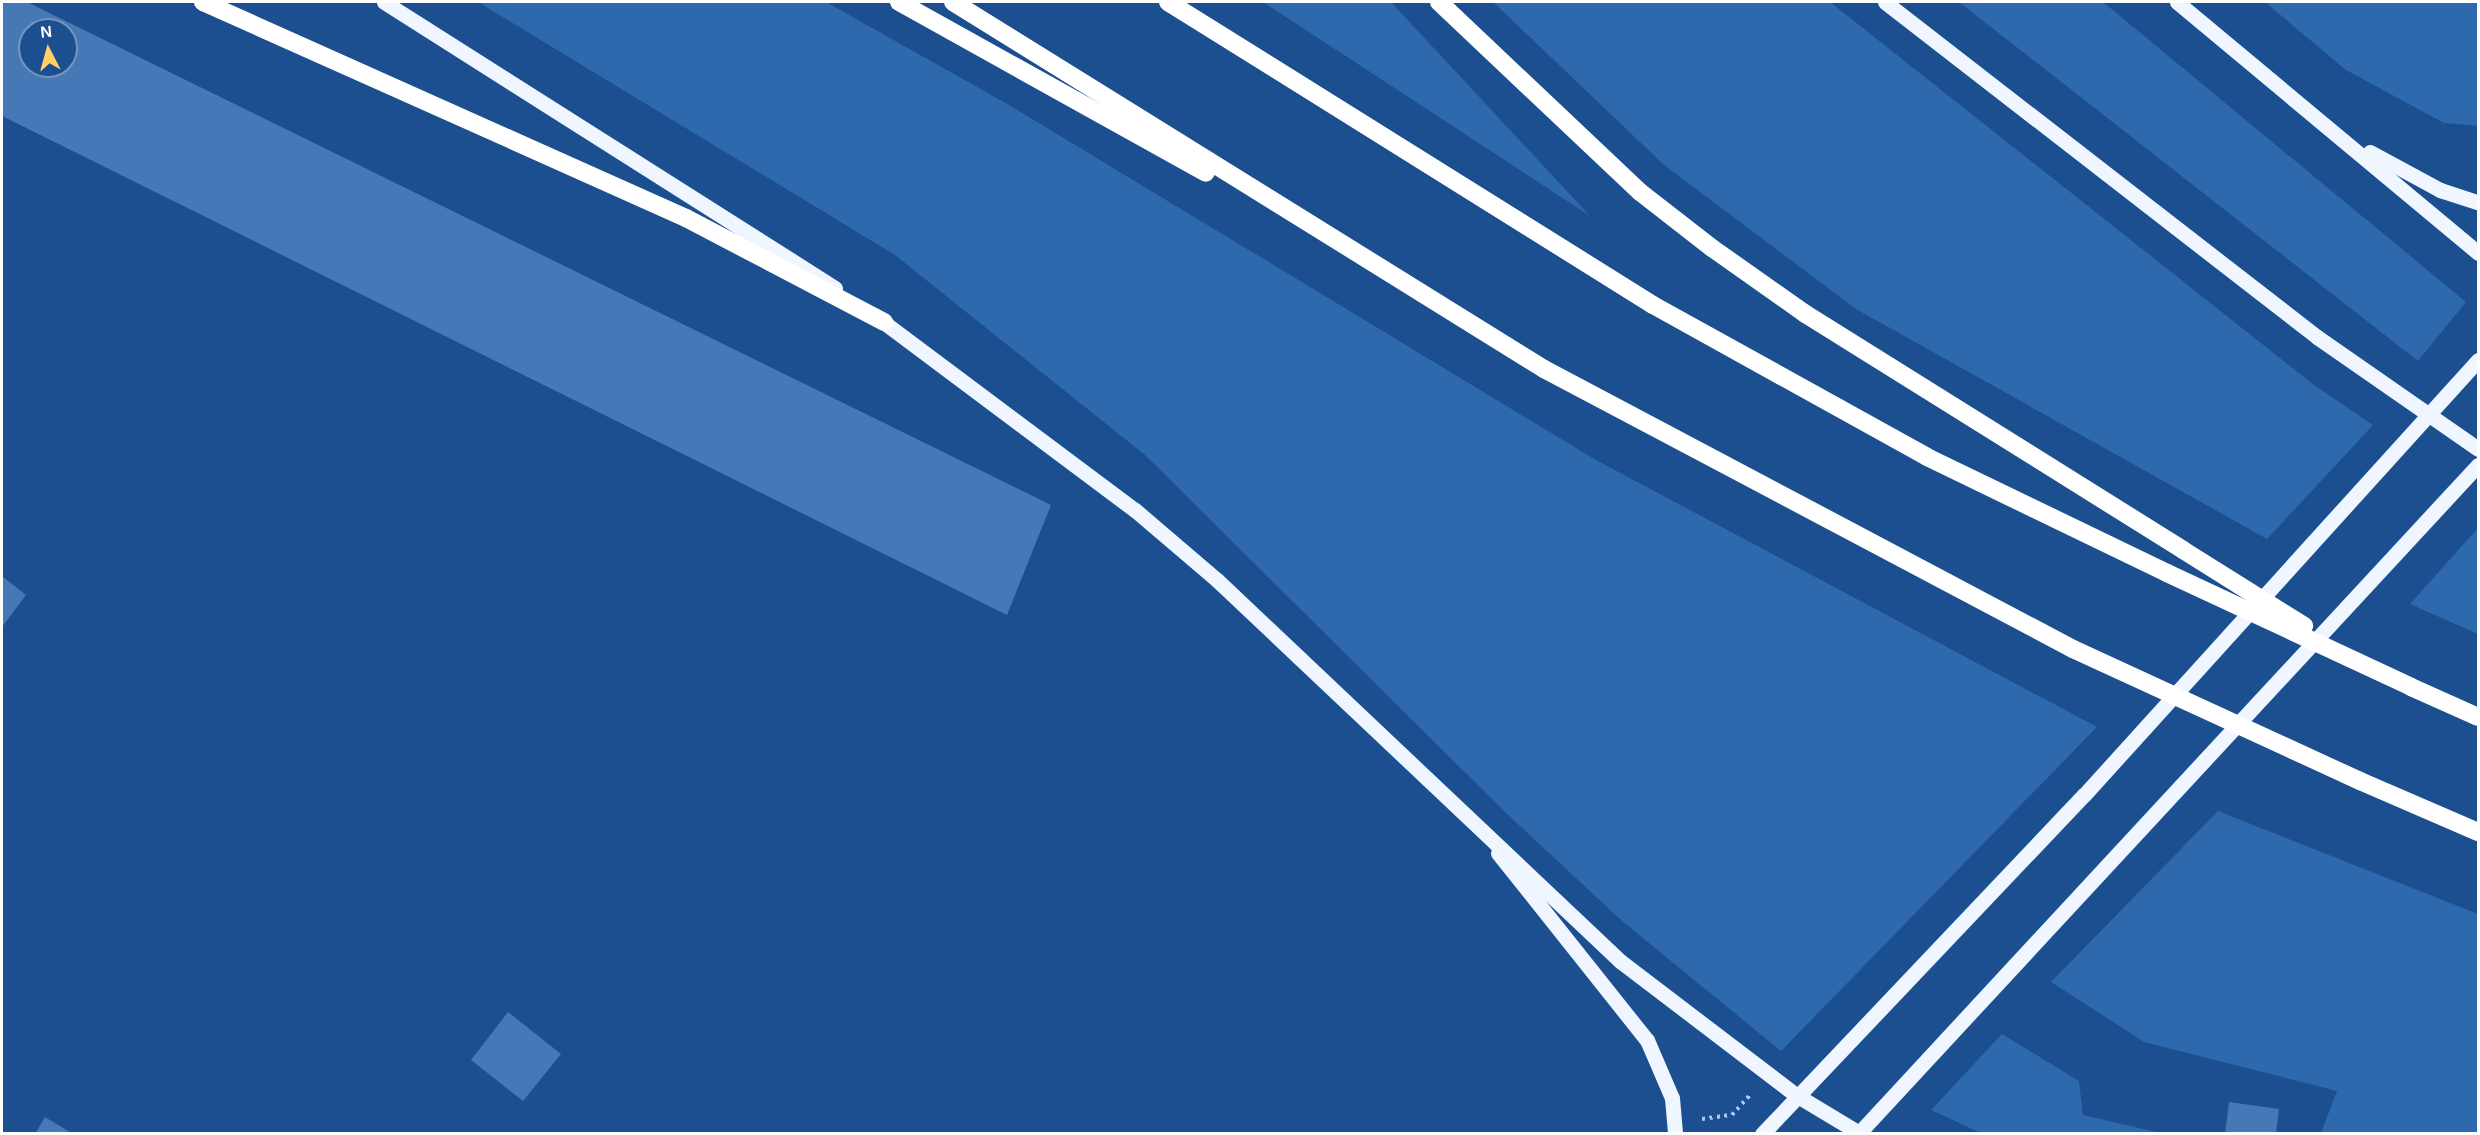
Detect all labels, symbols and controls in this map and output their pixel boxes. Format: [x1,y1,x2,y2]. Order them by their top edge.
north arrow [18,18,78,78]
text: N [40,23,53,41]

